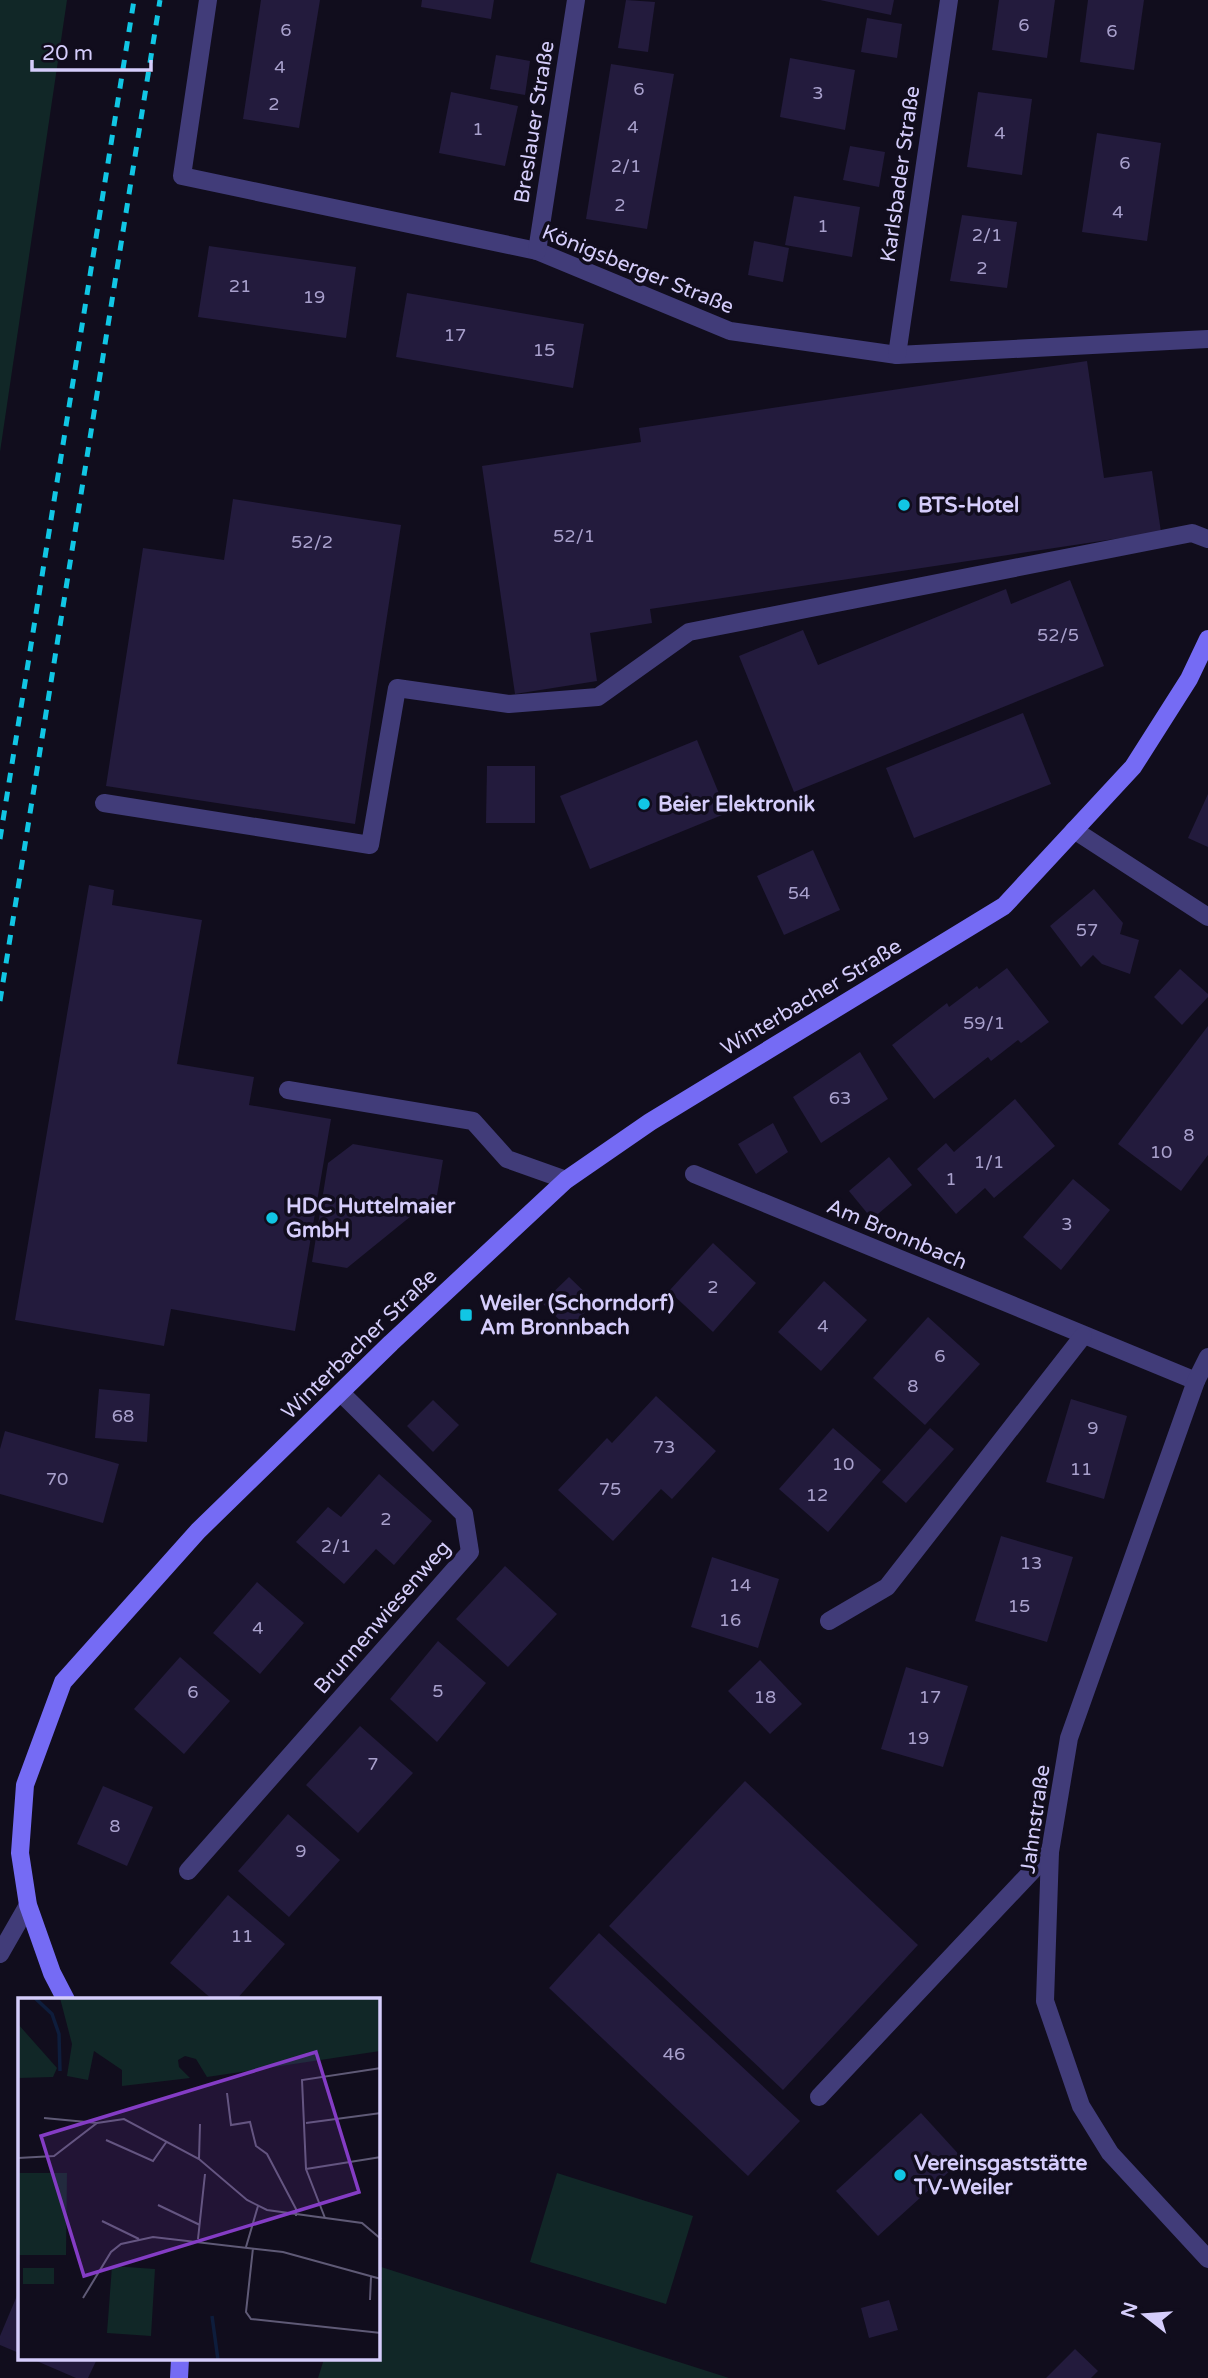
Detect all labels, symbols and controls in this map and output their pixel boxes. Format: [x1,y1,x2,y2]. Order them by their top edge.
house number: 6 [1018,14,1030,36]
house number: 6 [280,19,292,41]
house number: 6 [1106,20,1118,42]
scale bar [32,28,150,72]
street label: Breslauer Straße [509,39,560,205]
text: 20 m [42,41,93,66]
house number: 4 [274,56,286,78]
house number: 6 [633,78,645,100]
house number: 3 [812,82,824,104]
street label: Karlsbader Straße [876,84,925,264]
house number: 2 [268,93,280,115]
house number: 4 [627,116,639,138]
house number: 1 [472,118,484,140]
house number: 4 [994,122,1006,144]
house number: 6 [1119,152,1131,174]
house number: 2/1 [611,155,641,177]
house number: 2 [614,194,626,216]
house number: 4 [1112,201,1124,223]
house number: 1 [817,215,829,237]
street label: Königsberger Straße [538,220,737,319]
house number: 2/1 [972,224,1002,246]
house number: 2 [976,257,988,279]
house number: 21 [229,275,251,297]
house number: 19 [303,286,325,308]
house number: 17 [444,324,466,346]
house number: 15 [533,339,555,361]
place label: BTS-Hotel [918,493,1019,518]
marker: BTS-Hotel [896,497,912,513]
house number: 52/1 [553,525,595,547]
house number: 52/2 [291,531,333,553]
house number: 52/5 [1037,624,1079,646]
place label: Beier Elektronik [658,792,815,817]
marker: Beier Elektronik [636,796,652,812]
house number: 54 [788,882,810,904]
house number: 57 [1076,919,1098,941]
street label: Winterbacher Straße [717,934,906,1061]
house number: 59/1 [963,1012,1005,1034]
house number: 63 [829,1087,851,1109]
house number: 8 [1183,1124,1195,1146]
house number: 10 [1150,1141,1172,1163]
house number: 1/1 [974,1151,1004,1173]
house number: 1 [945,1168,957,1190]
place label: HDC Huttelmaier GmbH [286,1194,456,1243]
street label: Am Bronnbach [823,1194,971,1275]
marker: HDC Huttelmaier GmbH [264,1210,280,1226]
house number: 3 [1061,1213,1073,1235]
street label: Winterbacher Straße [277,1264,442,1425]
house number: 2 [707,1276,719,1298]
place label: Weiler (Schorndorf) Am Bronnbach [480,1291,674,1340]
marker: Weiler (Schorndorf) Am Bronnbach [458,1307,474,1323]
house number: 4 [817,1315,829,1337]
house number: 6 [934,1345,946,1367]
house number: 8 [907,1375,919,1397]
house number: 68 [112,1405,134,1427]
house number: 9 [1087,1417,1099,1439]
house number: 73 [653,1436,675,1458]
house number: 10 [832,1453,854,1475]
house number: 11 [1070,1458,1092,1480]
house number: 70 [46,1468,68,1490]
house number: 75 [599,1478,621,1500]
house number: 12 [806,1484,828,1506]
house number: 2 [380,1508,392,1530]
street label: Brunnenwiesenweg [309,1535,456,1699]
house number: 2/1 [321,1535,351,1557]
house number: 13 [1020,1552,1042,1574]
house number: 14 [729,1574,751,1596]
house number: 15 [1008,1595,1030,1617]
house number: 16 [719,1609,741,1631]
house number: 4 [252,1617,264,1639]
house number: 5 [432,1680,444,1702]
house number: 6 [187,1681,199,1703]
house number: 18 [754,1686,776,1708]
house number: 17 [919,1686,941,1708]
house number: 19 [907,1727,929,1749]
house number: 7 [367,1753,379,1775]
street label: Jahnstraße [1015,1763,1056,1875]
house number: 8 [109,1815,121,1837]
house number: 9 [295,1840,307,1862]
house number: 11 [231,1925,253,1947]
inset map [18,1998,380,2360]
house number: 46 [663,2043,685,2065]
place label: Vereinsgaststätte TV-Weiler [913,2151,1088,2200]
marker: Vereinsgaststätte TV-Weiler [892,2167,908,2183]
north arrow [1110,2280,1180,2350]
text: N [1117,2300,1142,2321]

